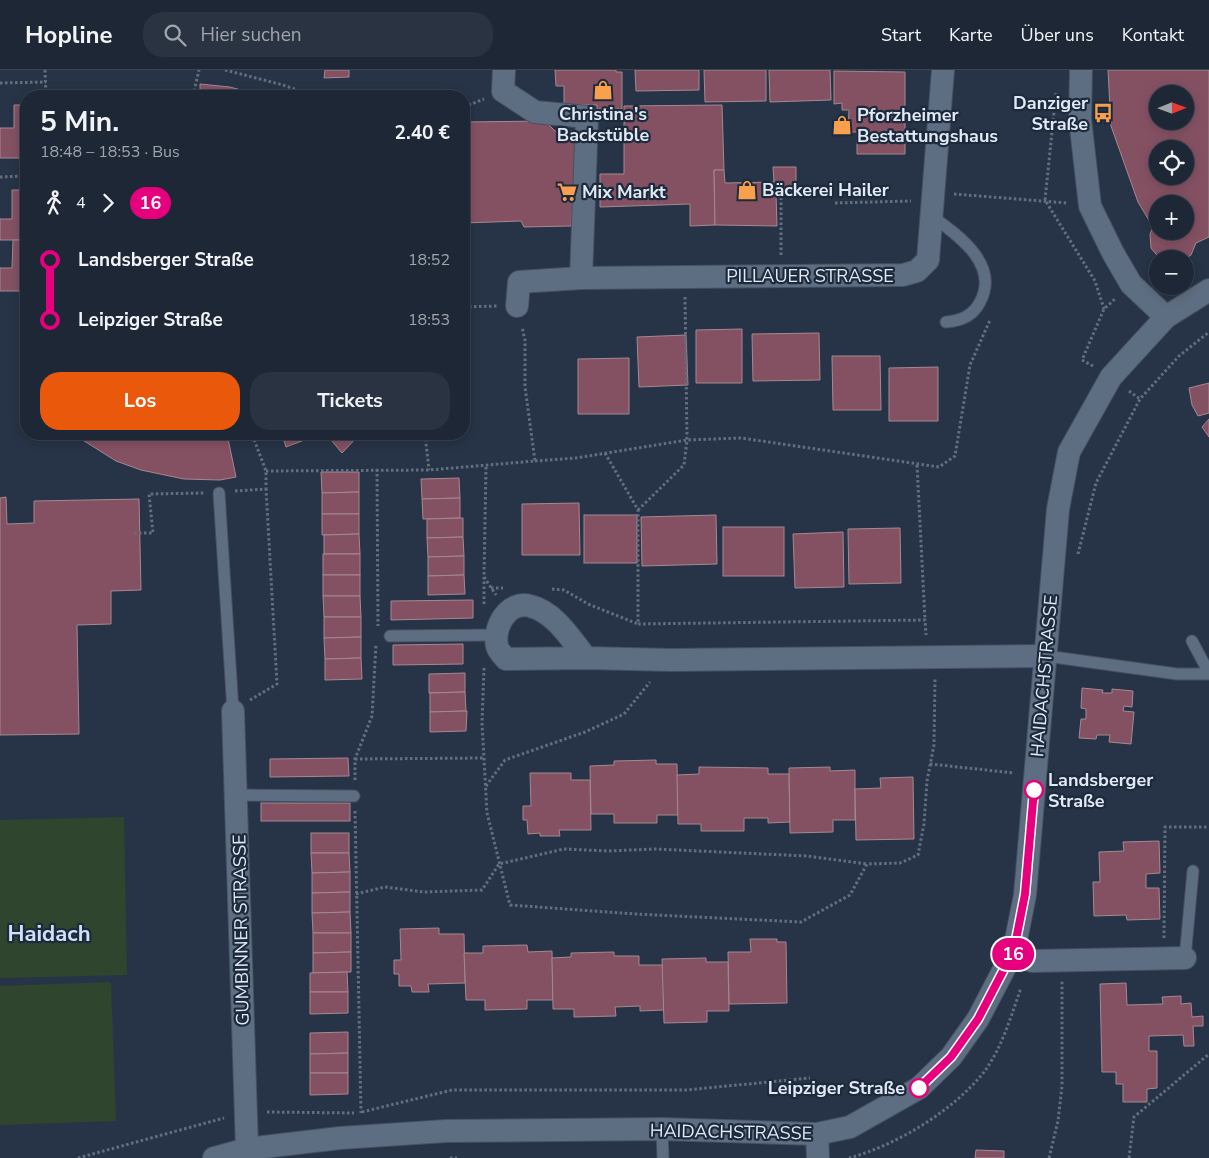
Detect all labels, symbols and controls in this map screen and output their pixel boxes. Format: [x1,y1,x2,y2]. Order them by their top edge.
search box [143,12,493,57]
text: Hopline [25,19,113,51]
icon: search [161,21,189,49]
text: Hier suchen [201,22,302,48]
text: Start [881,23,921,47]
text: Karte [949,23,993,47]
text: Über uns [1021,23,1094,47]
text: Kontakt [1122,23,1184,47]
shop icon: Christina's Backstüble [592,79,614,101]
north arrow [1149,85,1194,130]
map controls [1149,85,1194,295]
place label: Danziger Straße [1013,91,1088,136]
place label: Christina's Backstüble [557,102,649,147]
bus stop icon: Danziger Straße [1092,102,1114,124]
text: 5 Min. [40,103,119,141]
place label: Pforzheimer Bestattungshaus [857,103,998,148]
shop icon: Pforzheimer Bestattungshaus [831,114,853,136]
text: 2.40 € [395,120,450,146]
button: locate [1149,140,1194,185]
text: 18:48 – 18:53 · Bus [40,141,180,163]
place label: Bäckerei Hailer [762,178,889,202]
shop icon: Bäckerei Hailer [736,179,758,201]
place label: Mix Markt [582,180,666,204]
supermarket icon: Mix Markt [556,181,578,203]
icon: walk [40,189,68,217]
icon: forward [94,189,122,217]
text: 16 [140,191,161,215]
text: 4 [76,192,86,214]
button: + [1149,195,1194,240]
text: Landsberger Straße [78,247,254,273]
text: 18:52 [408,249,450,271]
button: − [1149,250,1194,295]
street label: PILLAUER STRASSE [726,264,894,288]
text: Leipziger Straße [78,307,223,333]
text: 18:53 [408,309,450,331]
button: Los [40,372,240,430]
button: Tickets [250,372,450,430]
street label: HAIDACHSTRASSE [1025,594,1063,758]
place label: Landsberger Straße [1048,768,1153,813]
marker: Landsberger Straße [1024,780,1044,800]
street label: GUMBINNER STRASSE [227,834,255,1026]
district label: Haidach [7,919,91,949]
line badge: 16 [990,938,1036,970]
text: 16 [1002,942,1024,966]
place label: Leipziger Straße [768,1076,905,1100]
marker: Leipziger Straße [909,1078,929,1098]
street label: HAIDACHSTRASSE [650,1119,812,1145]

